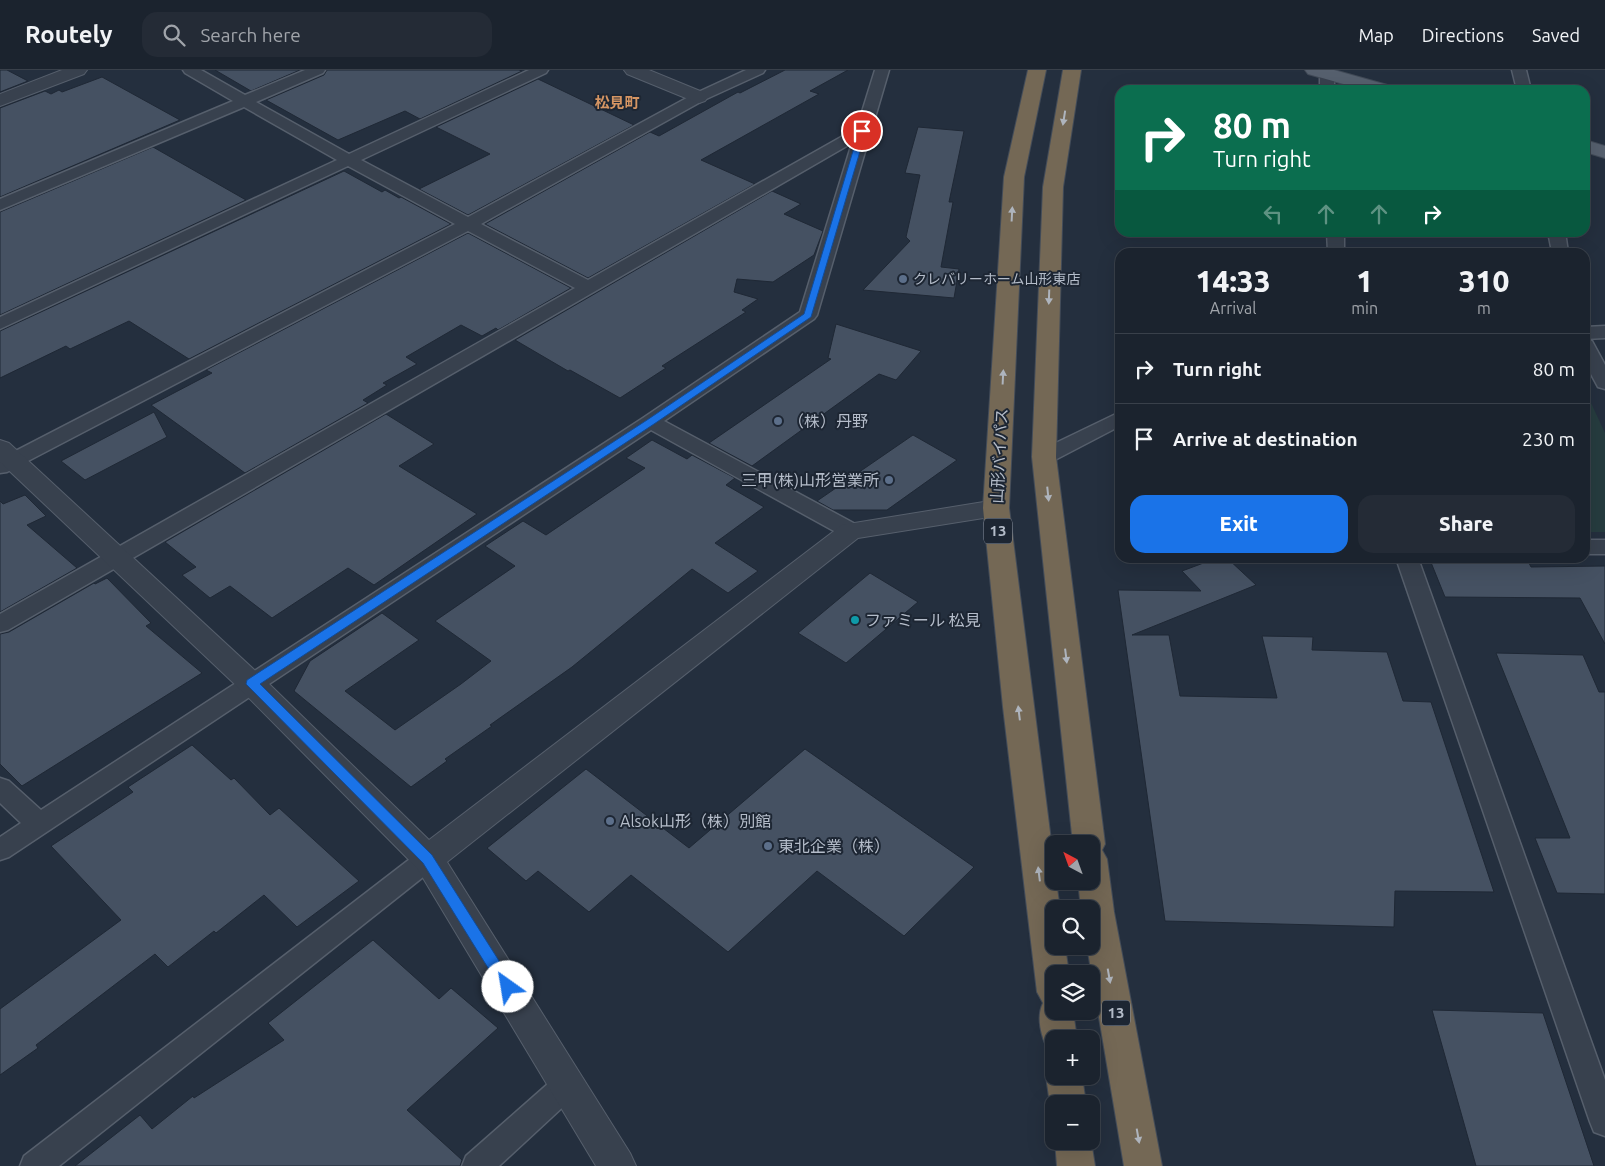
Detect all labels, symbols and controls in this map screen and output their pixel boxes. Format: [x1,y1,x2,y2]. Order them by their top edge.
search box [142,12,492,57]
text: Routely [25,21,112,48]
icon: search [160,21,188,49]
text: Search here [200,24,301,46]
text: Map [1358,25,1394,45]
text: Directions [1422,25,1504,45]
text: Saved [1532,25,1580,45]
district label: 松見町 [594,94,640,111]
icon: right [1130,105,1195,170]
text: 80 m [1213,105,1291,145]
pin [841,110,883,152]
one-way arrow [1060,110,1068,126]
icon: arrive [848,117,876,145]
text: Turn right [1213,146,1311,171]
icon: left [1259,200,1287,228]
icon: ahead [1312,200,1340,228]
icon: ahead [1365,200,1393,228]
icon: right [1418,200,1446,228]
one-way arrow [1008,206,1016,222]
text: 14:33 [1196,264,1271,298]
text: 1 [1356,264,1373,298]
text: 310 [1459,264,1509,298]
place label: クレバリーホーム山形東店 [913,271,1081,287]
marker: クレバリーホーム山形東店 [897,273,909,285]
one-way arrow [1045,289,1053,305]
text: Arrival [1210,299,1256,317]
text: min [1351,299,1378,317]
text: m [1477,299,1491,317]
icon: right [1130,355,1158,383]
text: Turn right [1173,358,1261,380]
text: 80 m [1533,358,1575,380]
one-way arrow [999,368,1007,384]
street label: 山形バイパス [988,408,1010,504]
place label: （株）丹野 [788,412,868,430]
marker: （株）丹野 [772,415,784,427]
icon: arrive [1130,425,1158,453]
text: Arrive at destination [1173,428,1358,450]
text: 230 m [1522,428,1575,450]
place label: 三甲(株)山形営業所 [741,471,879,490]
marker: 三甲(株)山形営業所 [883,474,895,486]
one-way arrow [1044,487,1052,503]
button: Exit [1130,495,1348,553]
button: Share [1358,495,1575,553]
road number: 13 [984,518,1012,544]
place label: ファミール 松見 [865,611,981,629]
marker: ファミール 松見 [849,614,861,626]
one-way arrow [1062,648,1070,664]
one-way arrow [1014,704,1022,720]
place label: Alsok山形（株）別館 [620,812,771,830]
marker: Alsok山形（株）別館 [604,815,616,827]
north arrow [1045,835,1100,890]
map controls [1045,835,1100,1150]
place label: 東北企業（株） [778,837,890,855]
marker: 東北企業（株） [762,840,774,852]
one-way arrow [1035,866,1043,882]
button: search [1045,900,1100,955]
position arrow [481,960,533,1012]
button: layers [1045,965,1100,1020]
one-way arrow [1106,969,1114,985]
road number: 13 [1102,1000,1130,1026]
button: + [1045,1030,1100,1085]
button: − [1045,1095,1100,1150]
one-way arrow [1134,1129,1142,1145]

